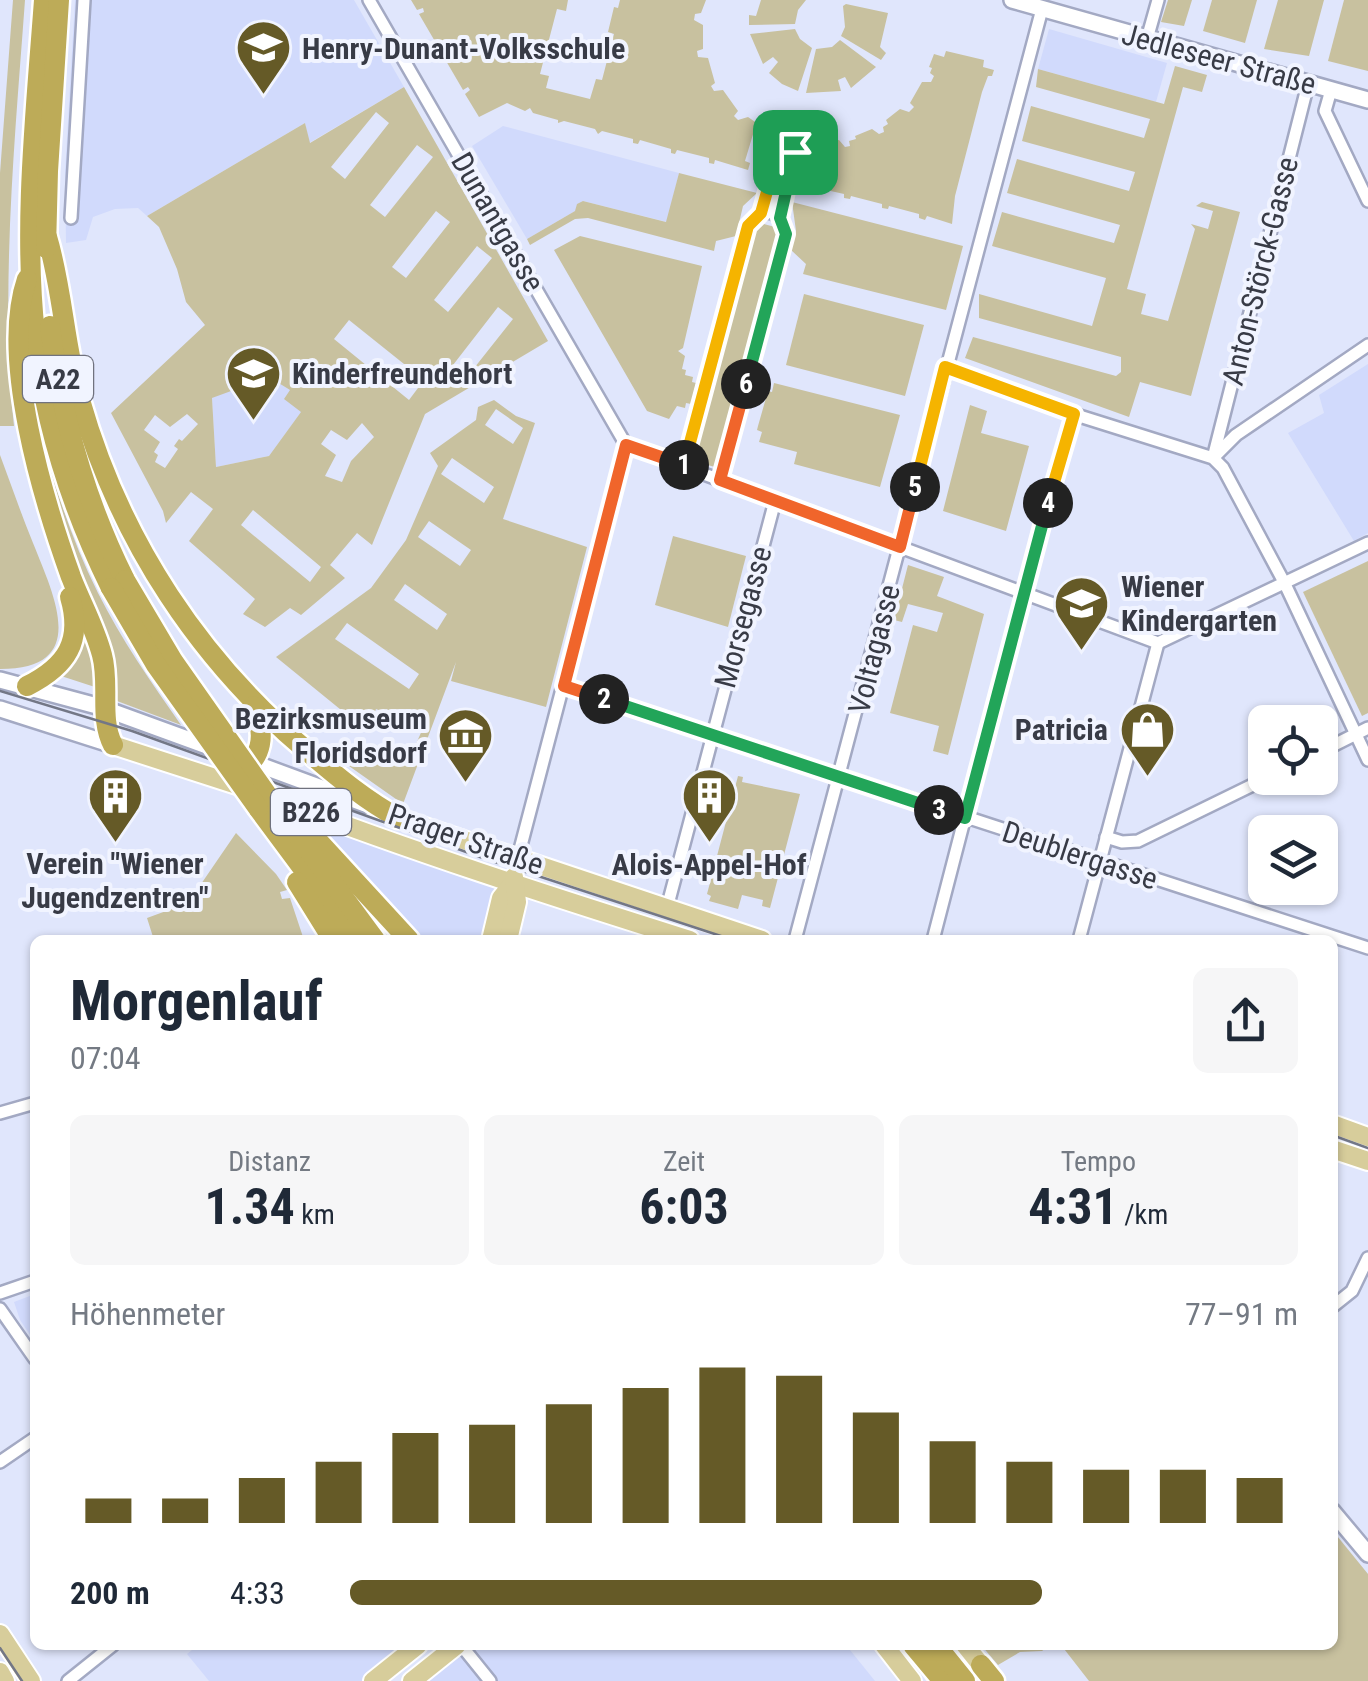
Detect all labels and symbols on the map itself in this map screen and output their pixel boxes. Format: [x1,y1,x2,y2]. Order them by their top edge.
street label: Jedleseer Straße [1118,16,1320,102]
school or university icon: Henry-Dunant-Volksschule [233,18,293,97]
place label: Henry-Dunant-Volksschule [302,31,625,66]
pin [753,110,838,195]
street label: Dunantgasse [444,146,552,298]
street label: Anton-Störck-Gasse [1215,153,1305,389]
school or university icon: Kinderfreundehort [223,343,283,422]
road number: A22 [23,356,93,402]
place label: Kinderfreundehort [292,356,513,391]
pin: 6 [721,359,771,409]
pin: 1 [659,440,709,490]
pin: 5 [890,462,940,512]
pin: 4 [1023,478,1073,528]
street label: Morsegasse [707,542,779,692]
place label: Wiener Kindergarten [1121,569,1277,638]
school or university icon: Wiener Kindergarten [1052,573,1112,652]
street label: Voltagasse [841,581,907,717]
pin: 2 [579,674,629,724]
shop icon: Patricia [1117,699,1177,778]
place label: Bezirksmuseum Floridsdorf [235,701,427,770]
museum icon: Bezirksmuseum Floridsdorf [436,705,496,784]
place label: Patricia [1015,712,1108,747]
building icon: Verein "Wiener Jugendzentren" [85,765,145,844]
building icon: Alois-Appel-Hof [679,766,739,845]
pin: 3 [914,785,964,835]
road number: B226 [271,789,351,835]
street label: Prager Straße [384,796,548,882]
street label: Deublergasse [998,813,1162,897]
place label: Verein "Wiener Jugendzentren" [21,846,209,915]
place label: Alois-Appel-Hof [611,847,807,882]

